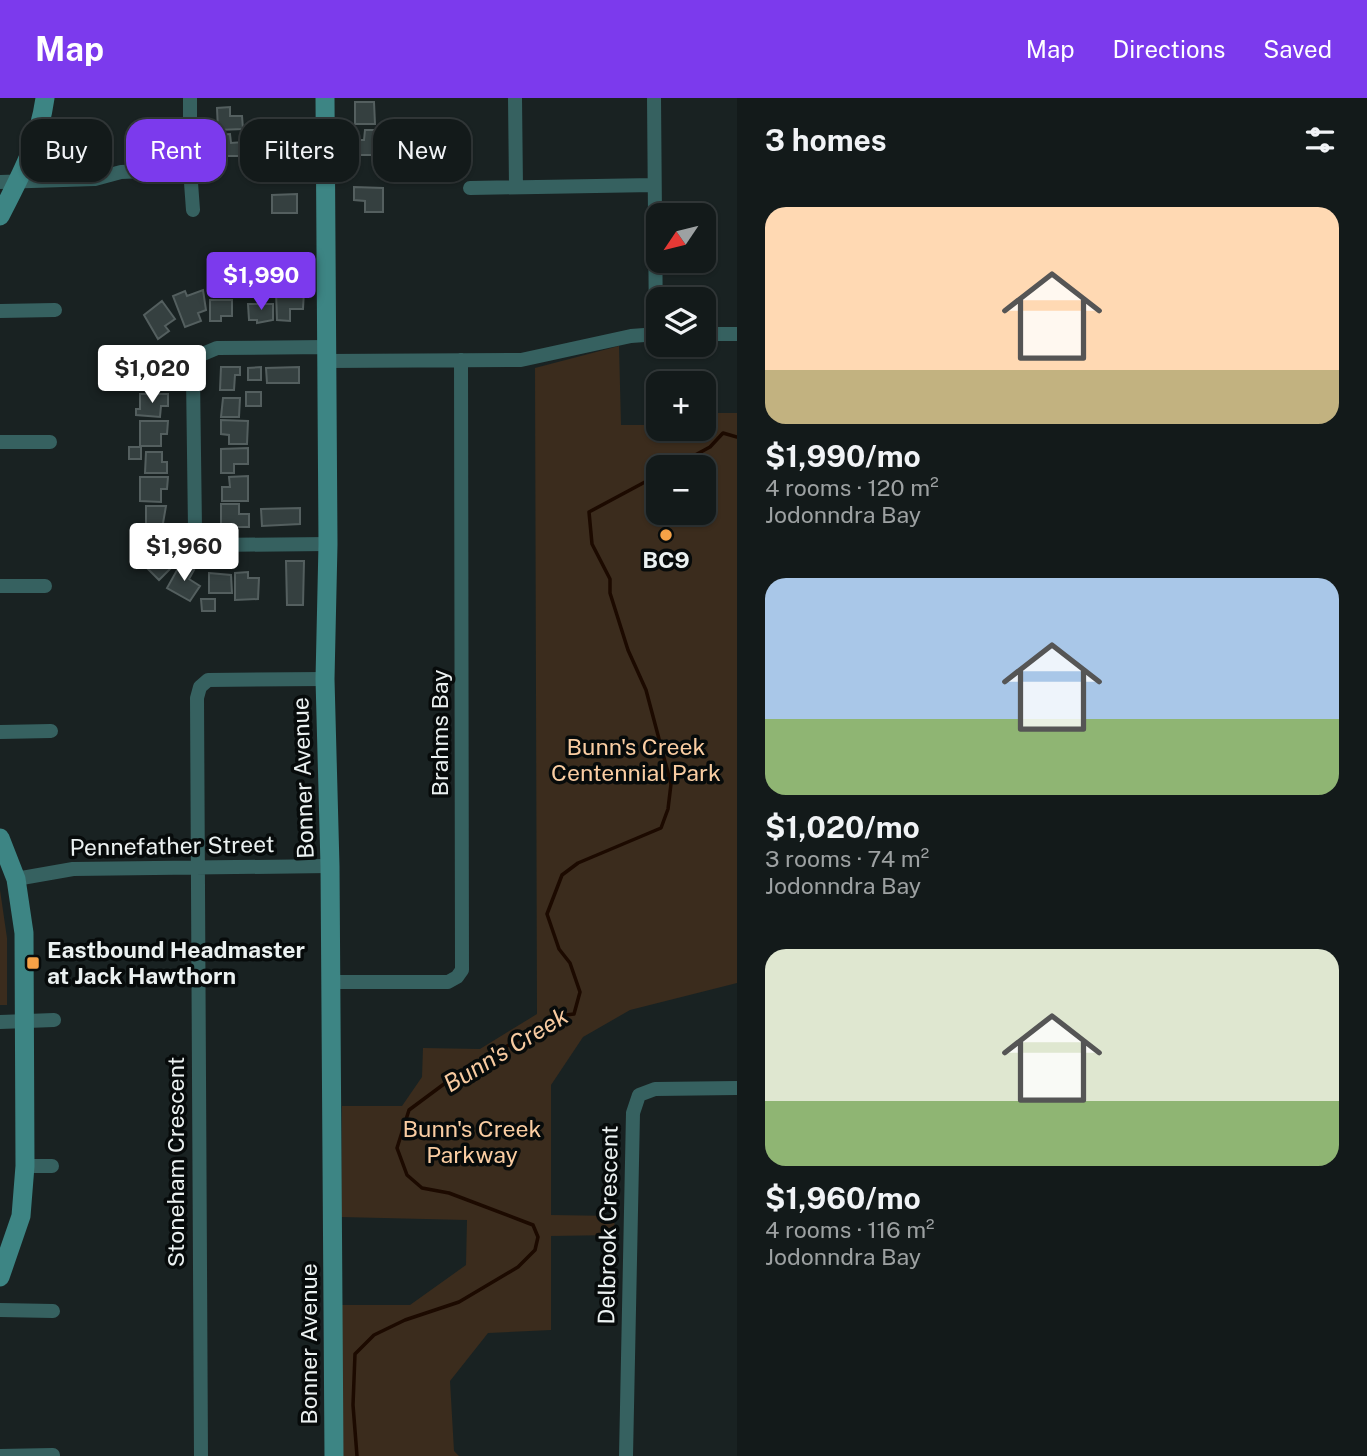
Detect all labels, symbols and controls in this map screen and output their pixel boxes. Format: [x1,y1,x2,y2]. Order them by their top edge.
text: Map [35,30,104,68]
text: Map [1026,35,1075,63]
text: Directions [1113,35,1225,63]
text: Saved [1263,35,1332,63]
chip: Buy [21,119,112,182]
chip: Rent [126,119,226,182]
chip: Filters [240,119,359,182]
chip: New [373,119,471,182]
icon: filters [1301,121,1339,159]
text: 3 homes [765,122,887,158]
north arrow [646,203,716,273]
map controls [646,203,716,525]
pin: $1,990 [204,252,318,312]
icon: home [989,253,1115,379]
text: $1,990 [223,261,299,288]
button: layers [646,287,716,357]
pin: $1,020 [95,345,209,405]
text: $1,020 [114,354,190,381]
button: + [646,371,716,441]
text: $1,990/mo [765,438,921,474]
button: − [646,455,716,525]
text: 4 rooms · 120 m² [765,474,939,501]
text: Jodonndra Bay [765,501,921,528]
pin: $1,960 [127,524,241,583]
marker: BC9 [658,527,674,543]
text: $1,960 [146,532,222,559]
place label: BC9 [642,546,690,573]
icon: home [989,624,1115,750]
street label: Brahms Bay [426,670,453,796]
street label: Bonner Avenue [286,697,319,859]
park label: Bunn's Creek Centennial Park [551,733,721,786]
text: $1,020/mo [765,809,920,845]
street label: Pennefather Street [69,830,275,861]
text: 3 rooms · 74 m² [765,845,929,872]
text: Jodonndra Bay [765,872,921,899]
place label: Eastbound Headmaster at Jack Hawthorn [47,936,305,989]
marker: Eastbound Headmaster at Jack Hawthorn [25,955,41,971]
icon: home [989,995,1115,1121]
water label: Bunn's Creek [438,1001,573,1097]
street label: Stoneham Crescent [162,1057,189,1267]
park label: Bunn's Creek Parkway [403,1115,542,1168]
street label: Delbrook Crescent [592,1125,623,1325]
text: $1,960/mo [765,1180,921,1216]
text: 4 rooms · 116 m² [765,1216,934,1243]
text: Jodonndra Bay [765,1243,921,1270]
street label: Bonner Avenue [295,1263,322,1425]

